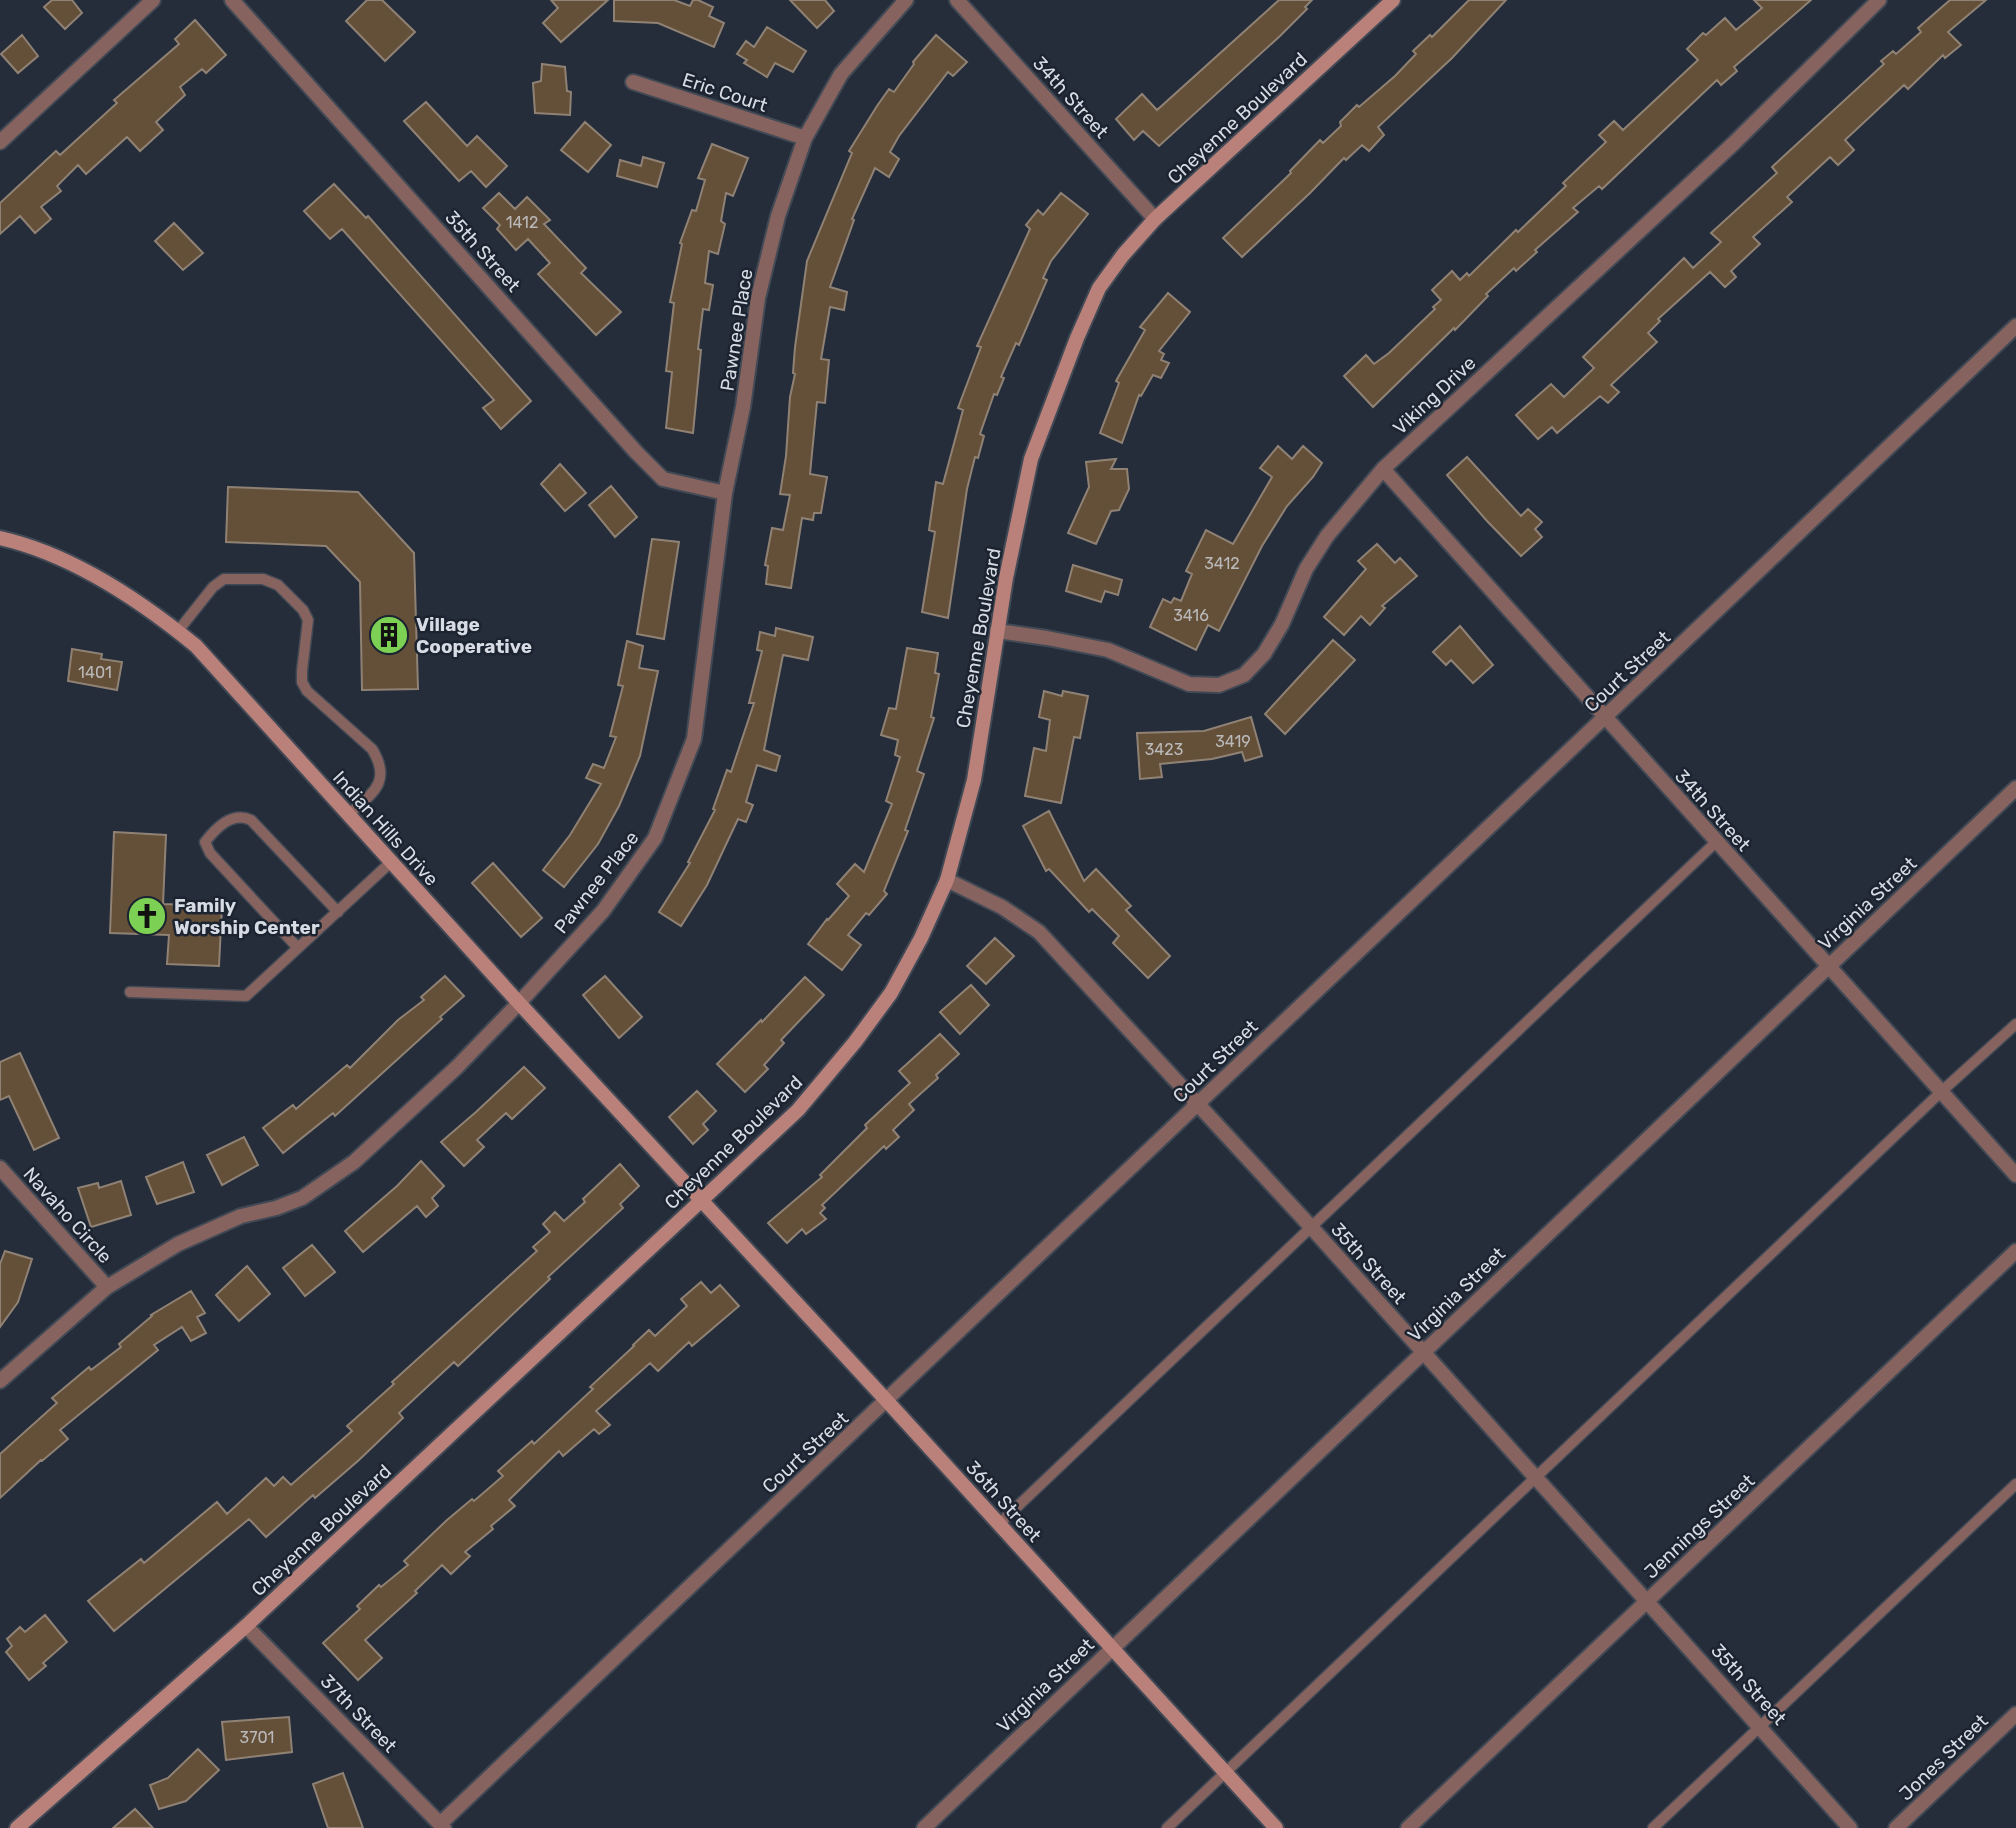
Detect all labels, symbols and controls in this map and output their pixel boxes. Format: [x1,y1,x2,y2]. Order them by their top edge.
street label: Cheyenne Boulevard [1163,48,1312,189]
street label: 34th Street [1028,52,1114,143]
street label: Eric Court [679,68,771,117]
street label: 35th Street [440,206,525,297]
house number: 1412 [506,213,538,232]
street label: Pawnee Place [715,267,758,393]
street label: Viking Drive [1388,351,1480,439]
street label: Cheyenne Boulevard [951,546,1006,730]
house number: 3412 [1204,554,1240,573]
house number: 3416 [1173,606,1209,625]
place label: Village Cooperative [416,613,532,658]
building icon: Village Cooperative [368,614,410,656]
street label: Court Street [1580,625,1676,717]
house number: 1401 [78,663,112,682]
house number: 3419 [1215,732,1251,751]
house number: 3423 [1145,740,1183,759]
street label: 34th Street [1670,765,1756,856]
street label: Indian Hills Drive [328,766,443,891]
street label: Pawnee Place [549,827,643,938]
street label: Virginia Street [1813,852,1922,955]
place label: Family Worship Center [174,894,320,939]
church icon: Family Worship Center [126,895,168,937]
street label: Court Street [1168,1015,1263,1108]
street label: Cheyenne Boulevard [660,1071,807,1214]
street label: Navaho Circle [18,1163,117,1268]
street label: 35th Street [1326,1218,1411,1309]
street label: Virginia Street [1403,1242,1510,1346]
street label: Court Street [758,1406,854,1498]
street label: 36th Street [961,1456,1046,1547]
street label: Cheyenne Boulevard [247,1460,396,1601]
street label: Jennings Street [1639,1469,1760,1583]
street label: Virginia Street [992,1633,1099,1737]
street label: 35th Street [1706,1639,1791,1730]
street label: 37th Street [316,1669,402,1758]
street label: Jones Street [1894,1709,1993,1805]
house number: 3701 [240,1728,274,1747]

